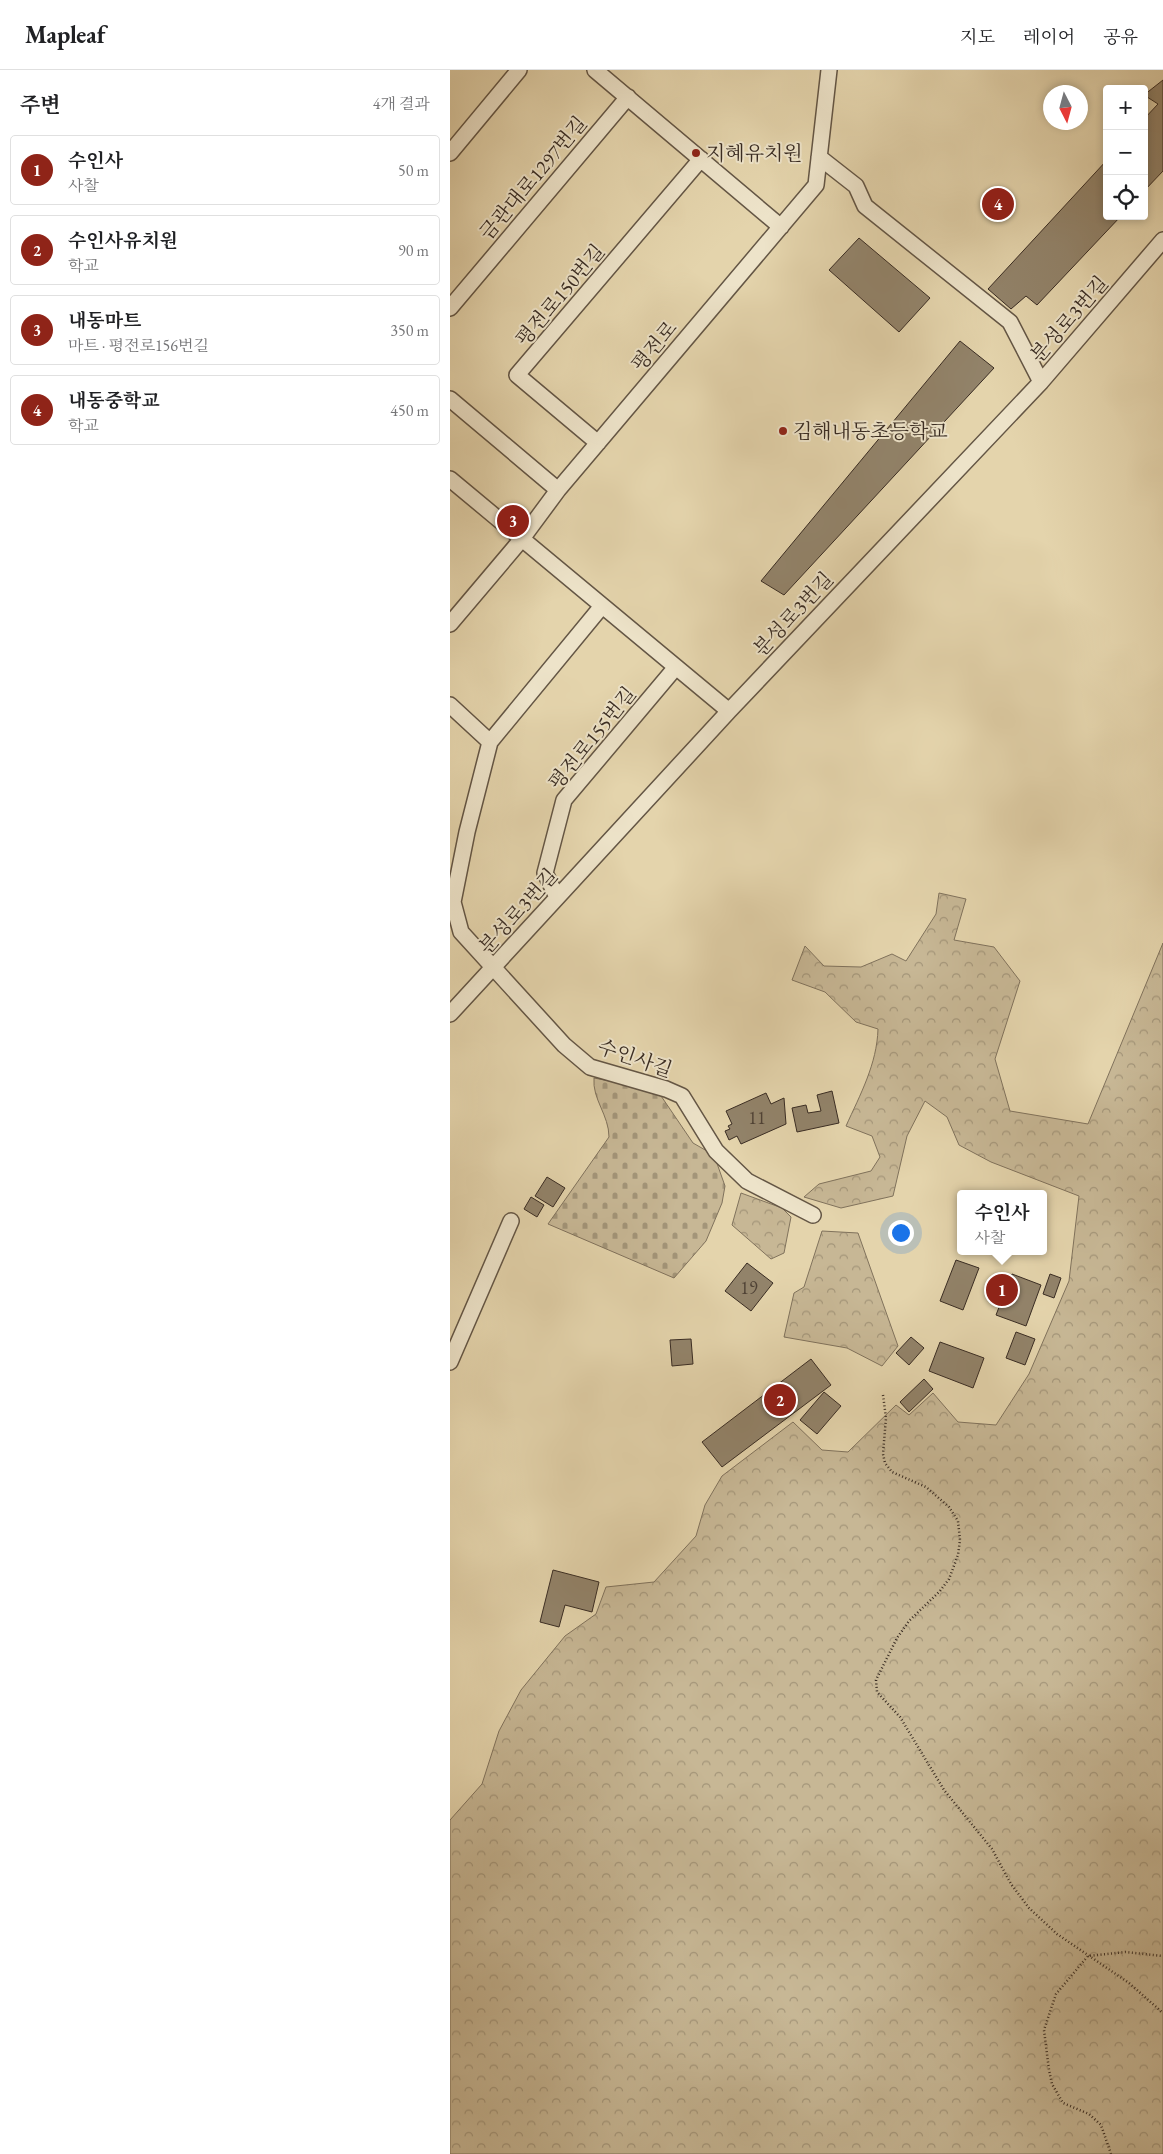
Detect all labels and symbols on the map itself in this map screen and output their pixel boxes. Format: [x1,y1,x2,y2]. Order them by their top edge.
north arrow [1043,85,1088,130]
street label: 금관대로1297번길 [473,111,593,245]
place label: 지혜유치원 [706,140,803,166]
marker: 지혜유치원 [690,147,702,159]
pin: 4 [982,185,1014,223]
street label: 평전로150번길 [510,239,610,351]
street label: 분성로3번길 [1024,270,1114,368]
street label: 평전로 [625,315,683,377]
place label: 김해내동초등학교 [793,418,948,444]
marker: 김해내동초등학교 [777,425,789,437]
pin: 3 [497,502,529,540]
street label: 분성로3번길 [747,566,839,662]
street label: 평전로155번길 [542,681,642,795]
street label: 분성로3번길 [473,863,563,959]
street label: 수인사길 [594,1033,676,1083]
house number: 11 [748,1106,766,1129]
your location [888,1220,914,1246]
pin: 1 [986,1271,1018,1309]
house number: 19 [740,1276,758,1299]
pin: 2 [764,1381,796,1419]

